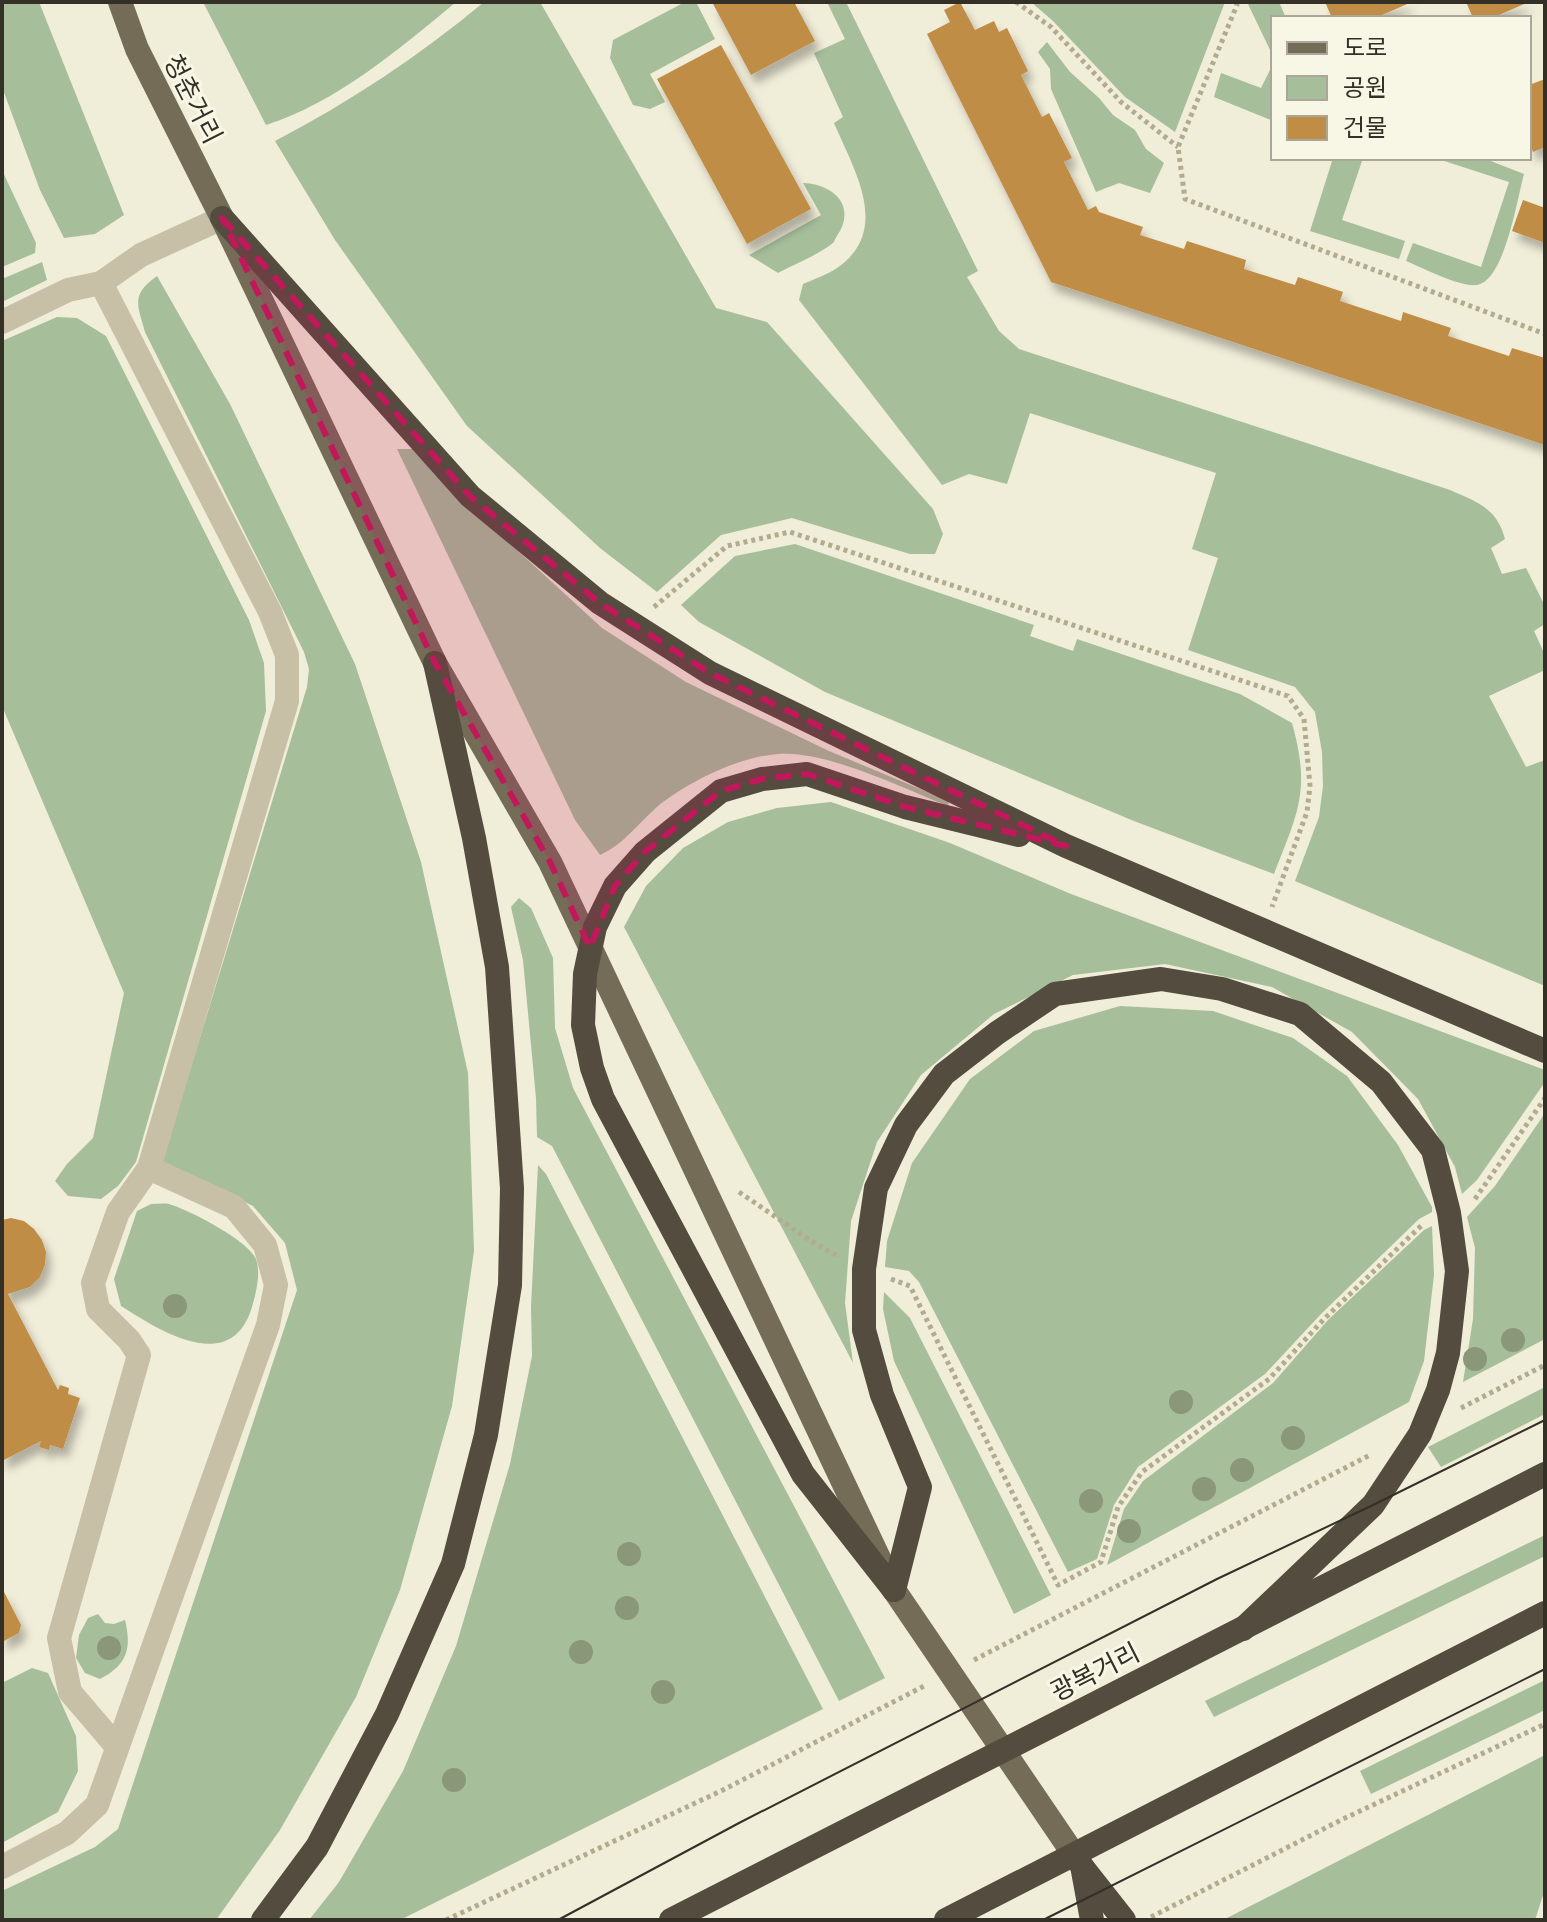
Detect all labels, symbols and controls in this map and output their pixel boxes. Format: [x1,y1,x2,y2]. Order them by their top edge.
legend [1271,16,1531,160]
text: 도로 [1343,32,1387,63]
street label: 청춘거리 [156,49,230,149]
text: 공원 [1343,72,1387,103]
text: 건물 [1343,112,1387,143]
street label: 광복거리 [1045,1635,1145,1709]

